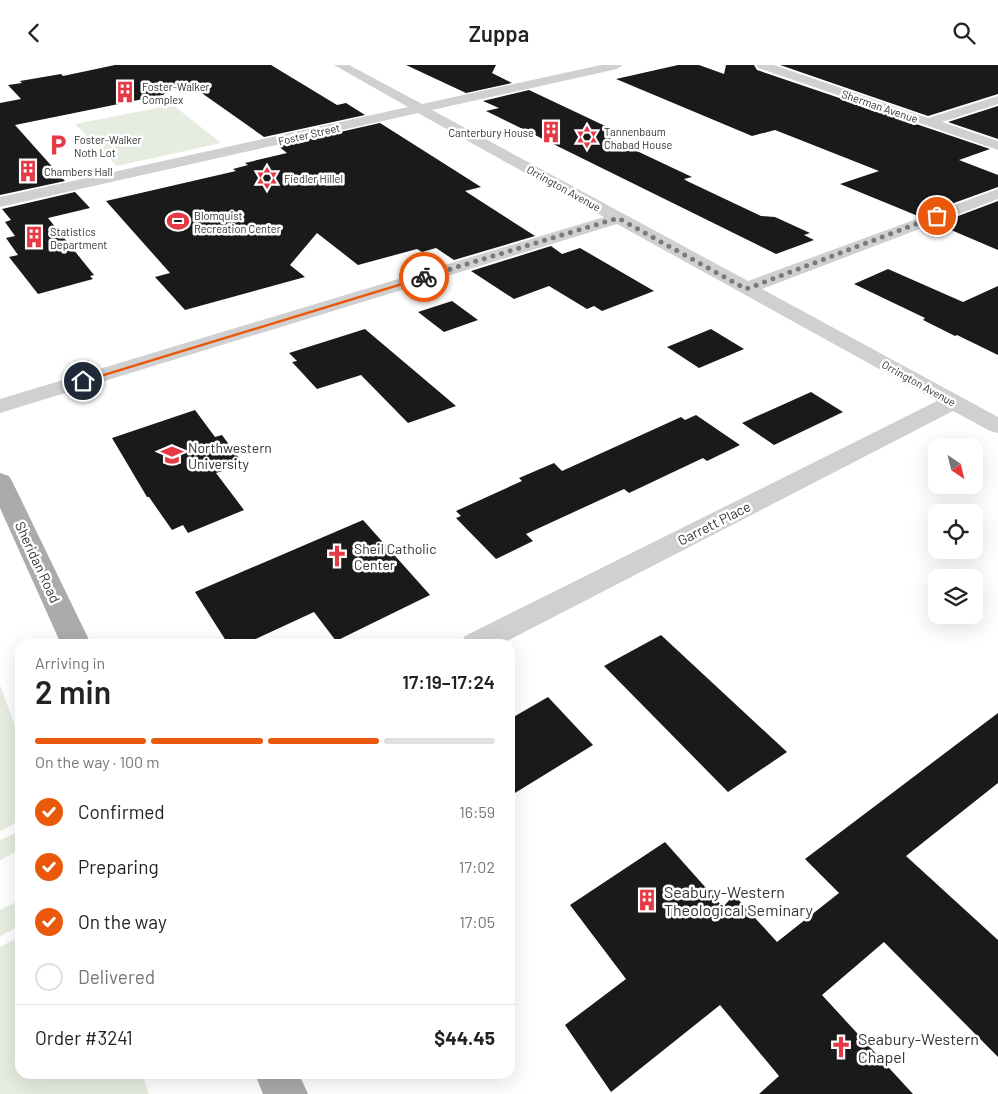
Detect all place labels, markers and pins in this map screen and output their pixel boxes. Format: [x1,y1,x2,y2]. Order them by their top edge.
building icon: Foster-Walker Complex [112,79,138,105]
place label: Foster-Walker Complex [142,80,210,106]
building icon: Canterbury House [538,119,564,145]
synagogue icon: Tannenbaum Chabad House [574,124,600,150]
place label: Tannenbaum Chabad House [604,125,672,151]
place label: Canterbury House [448,126,534,139]
parking icon: Foster-Walker Noth Lot [45,132,71,158]
place label: Foster-Walker Noth Lot [74,133,142,159]
building icon: Chambers Hall [15,158,41,184]
place label: Chambers Hall [44,165,112,178]
synagogue icon: Fiedler Hillel [254,165,280,191]
place label: Fiedler Hillel [284,172,343,185]
pin [916,195,958,237]
sports icon: Blomquist Recreation Center [165,208,191,234]
place label: Blomquist Recreation Center [194,209,281,235]
building icon: Statistics Department [21,224,47,250]
place label: Statistics Department [50,225,107,251]
pin [62,360,104,402]
place label: Northwestern University [188,439,272,472]
school or university icon: Northwestern University [159,442,185,468]
place label: Sheil Catholic Center [354,540,436,573]
church icon: Sheil Catholic Center [324,543,350,569]
place label: Seabury-Western Theological Seminary [664,882,814,919]
building icon: Seabury-Western Theological Seminary [634,887,660,913]
place label: Seabury-Western Chapel [858,1029,979,1066]
church icon: Seabury-Western Chapel [828,1034,854,1060]

